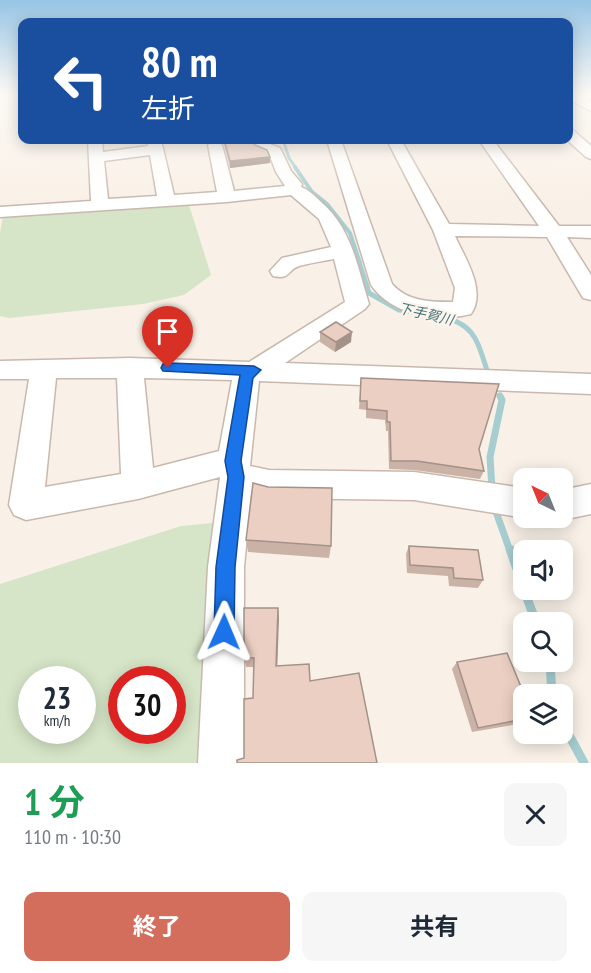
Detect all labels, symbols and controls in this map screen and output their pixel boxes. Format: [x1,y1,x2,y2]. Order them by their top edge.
text: 80 m [141,34,218,89]
icon: left [42,42,120,120]
text: 左折 [141,91,195,125]
water label: 下手賀川 [397,299,457,330]
pin [142,306,193,368]
icon: arrive [151,315,184,348]
north arrow [513,468,573,528]
map controls [513,468,573,744]
button: sound [513,540,573,600]
position arrow [192,600,256,664]
button: search [513,612,573,672]
speed limit sign: 30 [108,666,186,744]
text: 23 [43,678,71,717]
button: layers [513,684,573,744]
text: km/h [44,711,70,730]
text: 1 分 [24,778,85,825]
button: close [504,783,567,846]
text: 110 m · 10:30 [24,824,121,850]
button: 終了 [24,892,290,961]
button: 共有 [302,892,567,961]

